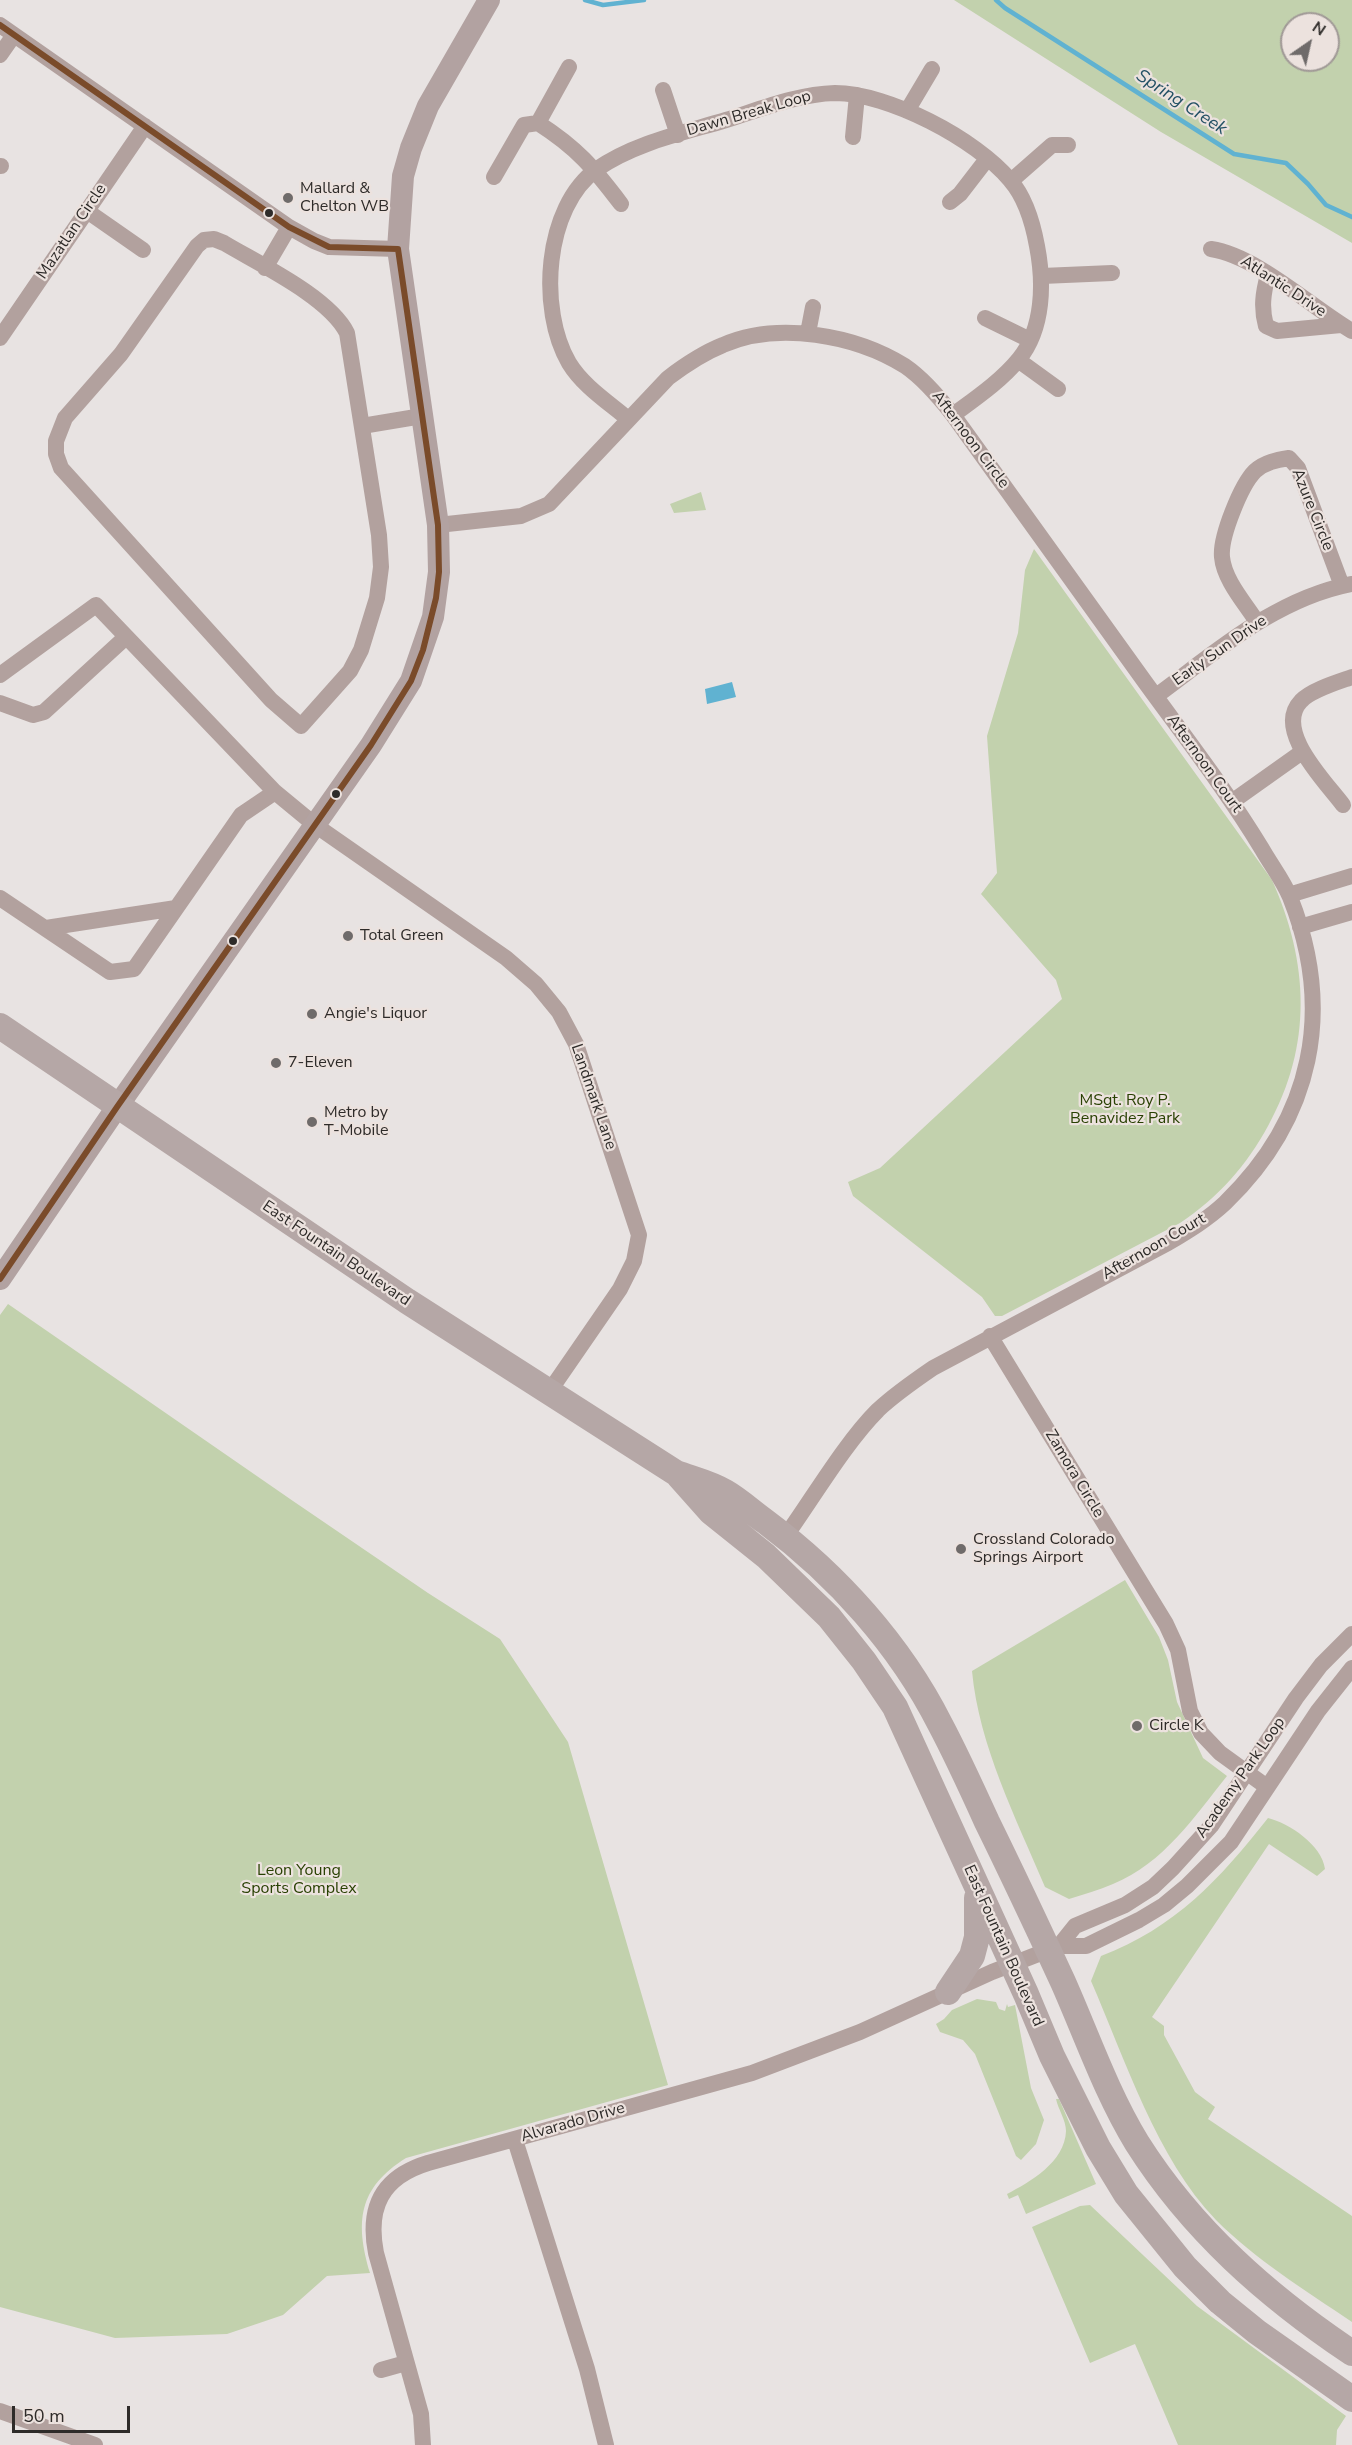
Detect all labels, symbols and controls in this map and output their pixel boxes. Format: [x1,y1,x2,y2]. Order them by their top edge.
north arrow [1280,12,1340,72]
text: N [1308,16,1330,41]
water label: Spring Creek [1131,66,1231,140]
street label: Dawn Break Loop [685,87,813,141]
place label: Mallard & Chelton WB [300,179,389,217]
street label: Mazatlan Circle [33,181,111,283]
marker: Mallard & Chelton WB [281,191,295,205]
unlabelled marker [263,207,275,219]
street label: Atlantic Drive [1237,252,1329,322]
street label: Afternoon Circle [927,387,1013,493]
street label: Azure Circle [1287,466,1337,554]
street label: Early Sun Drive [1169,612,1271,690]
street label: Afternoon Court [1162,711,1246,817]
unlabelled marker [330,788,342,800]
place label: Total Green [360,926,444,946]
marker: Total Green [341,929,355,943]
unlabelled marker [227,935,239,947]
place label: Angie's Liquor [324,1004,427,1024]
marker: Angie's Liquor [305,1007,319,1021]
street label: Landmark Lane [566,1042,620,1152]
place label: 7-Eleven [288,1053,352,1073]
marker: 7-Eleven [269,1056,283,1070]
park label: MSgt. Roy P. Benavidez Park [1070,1091,1180,1129]
place label: Metro by T-Mobile [324,1103,388,1141]
marker: Metro by T-Mobile [305,1115,319,1129]
street label: East Fountain Boulevard [258,1197,414,1311]
street label: Afternoon Court [1099,1210,1209,1284]
street label: Zamora Circle [1040,1427,1108,1521]
place label: Crossland Colorado Springs Airport [973,1530,1114,1568]
marker: Crossland Colorado Springs Airport [954,1542,968,1556]
street label: Academy Park Loop [1192,1714,1290,1842]
place label: Circle K [1149,1716,1204,1736]
marker: Circle K [1130,1719,1144,1733]
park label: Leon Young Sports Complex [241,1861,357,1899]
street label: East Fountain Boulevard [959,1862,1047,2030]
street label: Alvarado Drive [519,2099,627,2147]
scale bar [15,2394,134,2432]
text: 50 m [23,2404,65,2428]

